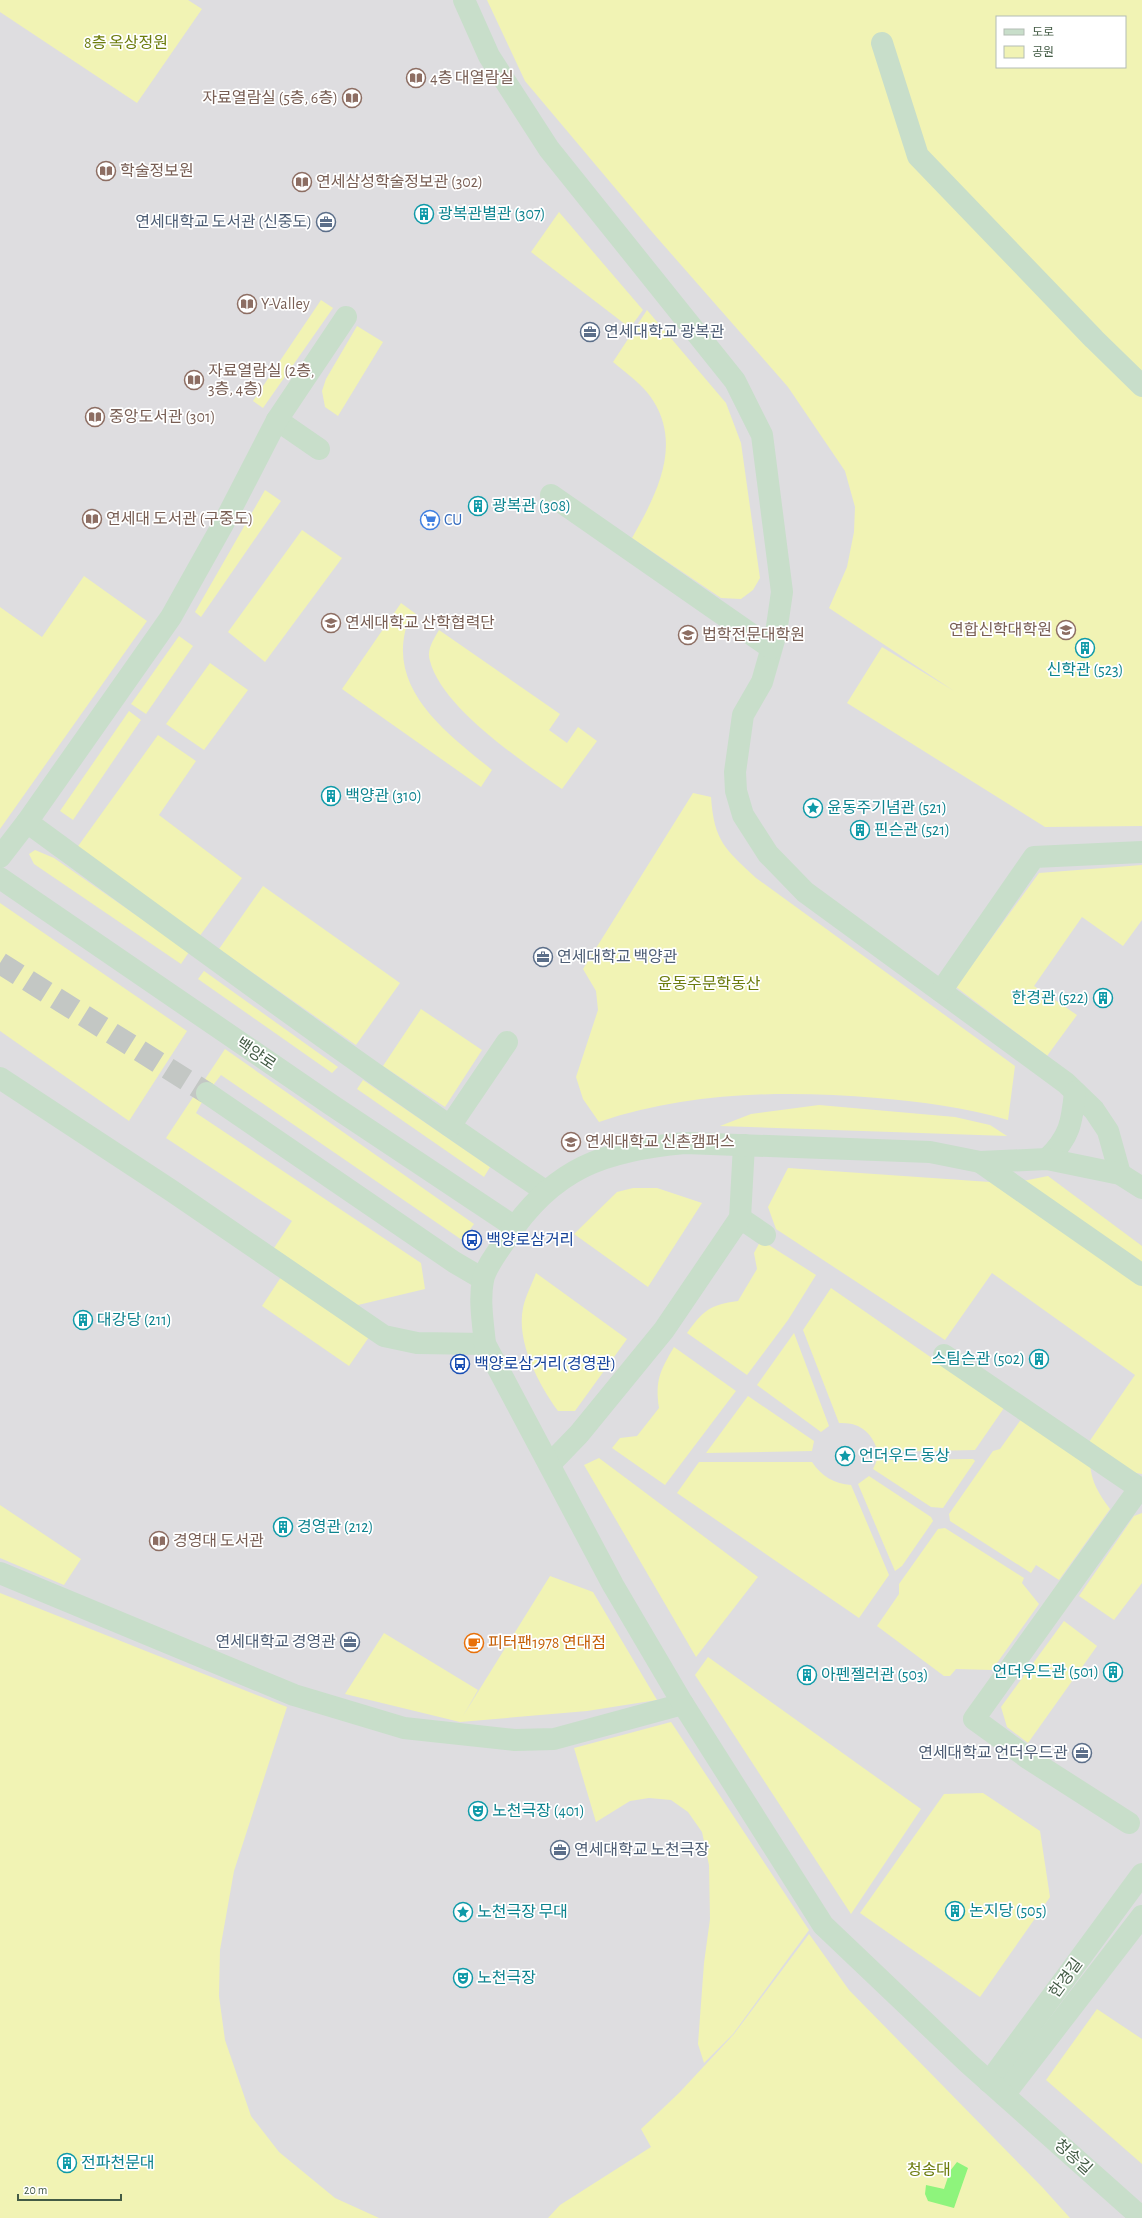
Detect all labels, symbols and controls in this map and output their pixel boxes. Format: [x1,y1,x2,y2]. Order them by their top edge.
legend [996,16,1126,68]
text: 도로 [1032,26,1054,38]
park label: 8층 옥상정원 [84,35,168,51]
text: 공원 [1032,46,1054,58]
library icon: 4층 대열람실 [405,67,427,89]
place label: 4층 대열람실 [430,70,514,86]
library icon: 자료열람실 (5층, 6층) [341,87,363,109]
place label: 자료열람실 (5층, 6층) [202,90,338,106]
library icon: 학술정보원 [95,160,117,182]
place label: 학술정보원 [120,162,194,179]
library icon: 연세삼성학술정보관 (302) [291,171,313,193]
place label: 연세삼성학술정보관 (302) [316,173,483,190]
building icon: 광복관별관 (307) [413,203,435,225]
place label: 광복관별관 (307) [438,206,545,222]
office icon: 연세대학교 도서관 (신중도) [315,211,337,233]
place label: 연세대학교 도서관 (신중도) [135,213,312,230]
library icon: Y-Valley [236,293,258,315]
place label: Y-Valley [261,296,310,313]
office icon: 연세대학교 광복관 [579,321,601,343]
place label: 연세대학교 광복관 [604,323,725,340]
place label: 자료열람실 (2층, 3층, 4층) [208,363,315,397]
library icon: 자료열람실 (2층, 3층, 4층) [183,369,205,391]
library icon: 중앙도서관 (301) [84,406,106,428]
place label: 중앙도서관 (301) [109,409,215,425]
building icon: 광복관 (308) [467,495,489,517]
place label: 광복관 (308) [492,498,571,514]
library icon: 연세대 도서관 (구중도) [81,508,103,530]
supermarket icon: CU [419,509,441,531]
place label: 연세대 도서관 (구중도) [106,511,253,527]
place label: CU [444,512,462,528]
school or university icon: 연세대학교 산학협력단 [320,612,342,634]
place label: 연세대학교 산학협력단 [345,614,495,631]
school or university icon: 연합신학대학원 [1055,619,1077,641]
place label: 연합신학대학원 [949,621,1052,638]
school or university icon: 법학전문대학원 [677,624,699,646]
place label: 법학전문대학원 [702,626,805,643]
building icon: 신학관 (523) [1074,637,1096,659]
place label: 신학관 (523) [1047,661,1123,678]
building icon: 백양관 (310) [320,785,342,807]
place label: 백양관 (310) [345,788,422,804]
place icon: 윤동주기념관 (521) [802,797,824,819]
place label: 윤동주기념관 (521) [827,800,947,816]
building icon: 핀슨관 (521) [849,819,871,841]
place label: 핀슨관 (521) [874,822,950,838]
office icon: 연세대학교 백양관 [532,946,554,968]
place label: 연세대학교 백양관 [557,948,678,965]
park label: 윤동주문학동산 [657,975,761,992]
building icon: 한경관 (522) [1092,987,1114,1009]
place label: 한경관 (522) [1011,990,1089,1006]
street label: 백양로 [233,1035,279,1073]
school or university icon: 연세대학교 신촌캠퍼스 [560,1131,582,1153]
place label: 연세대학교 신촌캠퍼스 [585,1133,735,1150]
bus stop icon: 백양로삼거리 [461,1229,483,1251]
place label: 백양로삼거리 [486,1232,574,1248]
building icon: 대강당 (211) [72,1309,94,1331]
place label: 대강당 (211) [97,1312,172,1328]
building icon: 스팀슨관 (502) [1028,1348,1050,1370]
place label: 스팀슨관 (502) [932,1351,1025,1367]
bus stop icon: 백양로삼거리(경영관) [449,1353,471,1375]
place label: 백양로삼거리(경영관) [474,1356,616,1372]
place icon: 언더우드 동상 [834,1445,856,1467]
place label: 언더우드 동상 [859,1448,950,1464]
building icon: 경영관 (212) [272,1516,294,1538]
place label: 경영관 (212) [297,1519,373,1535]
library icon: 경영대 도서관 [148,1530,170,1552]
place label: 경영대 도서관 [173,1533,264,1549]
office icon: 연세대학교 경영관 [339,1631,361,1653]
cafe icon: 피터팬1978 연대점 [463,1632,485,1654]
place label: 연세대학교 경영관 [216,1633,336,1650]
place label: 피터팬1978 연대점 [488,1635,606,1651]
building icon: 언더우드관 (501) [1102,1661,1124,1683]
building icon: 아펜젤러관 (503) [796,1664,818,1686]
place label: 언더우드관 (501) [993,1664,1099,1680]
place label: 아펜젤러관 (503) [821,1667,928,1683]
office icon: 연세대학교 언더우드관 [1071,1742,1093,1764]
place label: 연세대학교 언더우드관 [918,1744,1068,1761]
theatre icon: 노천극장 (401) [467,1800,489,1822]
place label: 노천극장 (401) [492,1802,585,1819]
office icon: 연세대학교 노천극장 [549,1839,571,1861]
place label: 연세대학교 노천극장 [574,1841,709,1858]
building icon: 논지당 (505) [944,1900,966,1922]
place icon: 노천극장 무대 [452,1901,474,1923]
place label: 노천극장 무대 [477,1903,568,1920]
place label: 논지당 (505) [969,1903,1047,1919]
street label: 한경길 [1047,1955,1085,2001]
theatre icon: 노천극장 [452,1967,474,1989]
place label: 노천극장 [477,1969,536,1986]
street label: 청송길 [1051,2136,1095,2178]
building icon: 전파천문대 [56,2152,78,2174]
place label: 전파천문대 [81,2154,155,2171]
park label: 청송대 [907,2162,951,2178]
scale bar [18,2176,121,2202]
text: 20 m [24,2184,47,2196]

